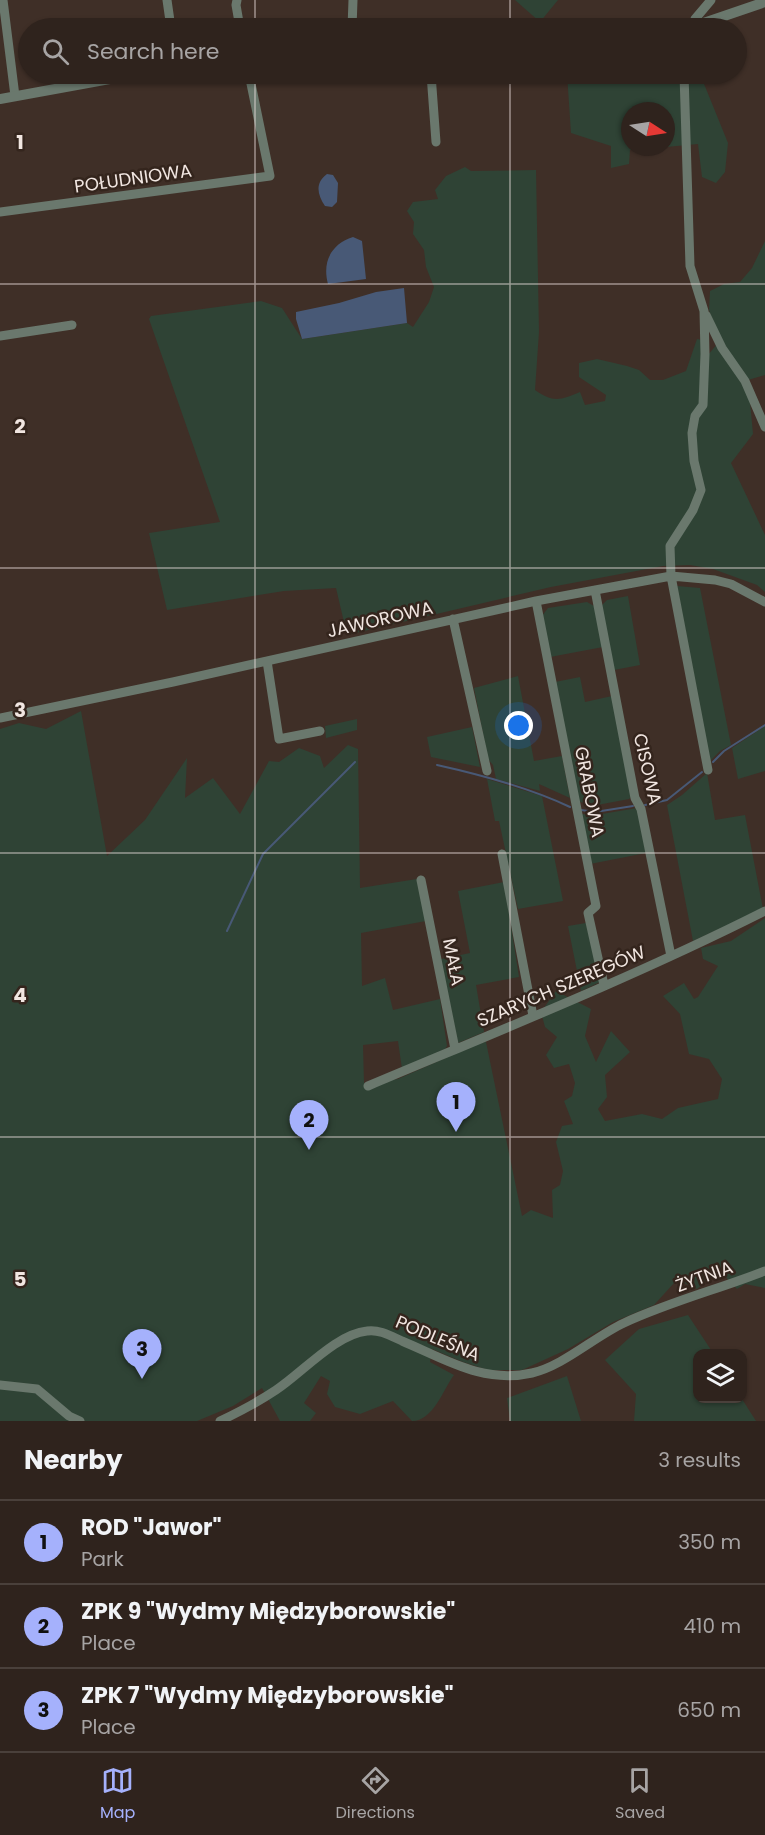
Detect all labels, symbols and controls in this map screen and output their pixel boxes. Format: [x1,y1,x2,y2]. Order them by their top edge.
search box [18,18,747,84]
icon: search [39,35,72,68]
text: Search here [87,36,220,67]
north arrow [621,102,675,156]
text: 1 [16,128,24,156]
street label: POŁUDNIOWA [73,157,193,199]
text: 2 [14,412,26,440]
street label: JAWOROWA [324,595,436,643]
text: 3 [14,696,26,724]
your location [504,711,533,740]
street label: CISOWA [628,731,668,807]
street label: GRABOWA [569,744,611,840]
street label: MAŁA [437,936,471,988]
street label: SZARYCH SZEREGÓW [473,939,649,1033]
text: 4 [13,981,27,1009]
pin: 1 [436,1082,476,1132]
pin: 2 [290,1100,328,1150]
street label: ŻYTNIA [672,1254,736,1298]
text: 5 [14,1265,27,1293]
street label: PODLEŚNA [392,1309,484,1367]
pin: 3 [122,1330,162,1379]
map controls [693,1349,747,1403]
button: layers [693,1349,747,1403]
text: Nearby [24,1442,122,1478]
text: 3 results [658,1446,741,1474]
text: ROD "Jawor" [81,1512,222,1543]
text: 1 [40,1528,47,1556]
text: 350 m [678,1528,741,1556]
text: Park [81,1545,124,1573]
text: ZPK 9 "Wydmy Międzyborowskie" [81,1596,455,1627]
text: 2 [38,1612,49,1640]
text: 410 m [684,1612,741,1640]
text: Place [81,1629,136,1657]
text: ZPK 7 "Wydmy Międzyborowskie" [81,1680,454,1711]
text: 3 [37,1696,50,1724]
text: 650 m [677,1696,741,1724]
text: Place [81,1713,136,1741]
tab: Map [100,1764,135,1825]
tab: Directions [336,1764,415,1825]
tab: Saved [615,1764,665,1825]

